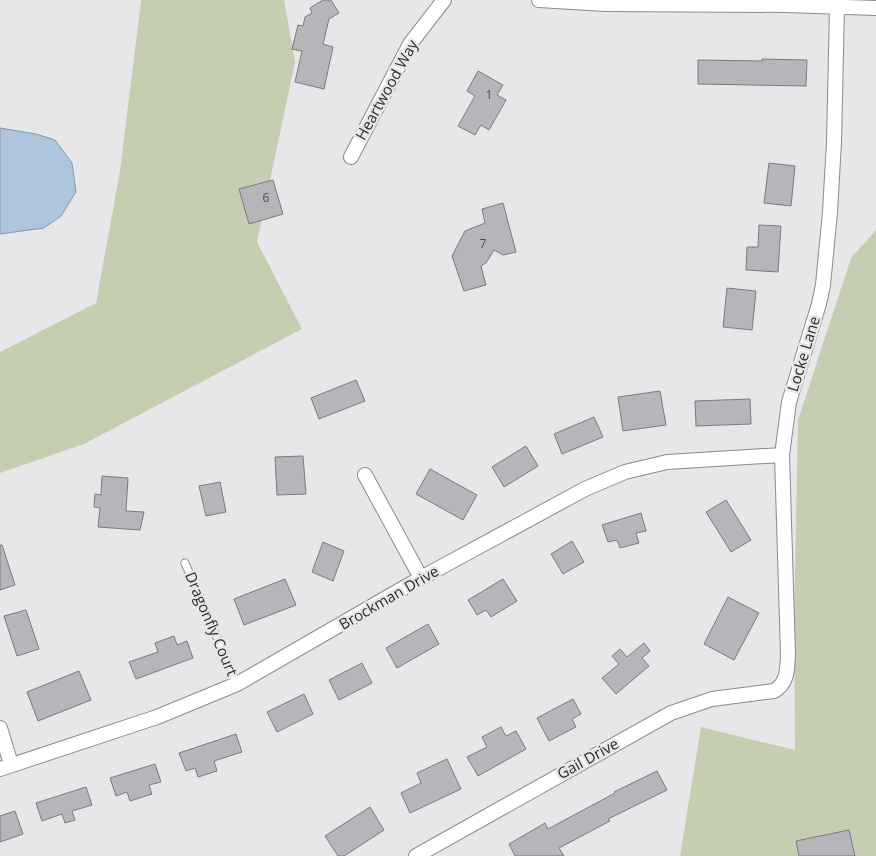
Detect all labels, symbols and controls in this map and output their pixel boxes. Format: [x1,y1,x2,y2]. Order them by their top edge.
street label: Heartwood Way [350,35,422,143]
house number: 1 [486,86,492,103]
house number: 6 [263,189,270,206]
house number: 7 [480,235,487,252]
street label: Locke Lane [782,313,824,394]
street label: Brockman Drive [335,560,442,634]
street label: Dragonfly Court [181,569,243,679]
street label: Gail Drive [553,733,622,783]

